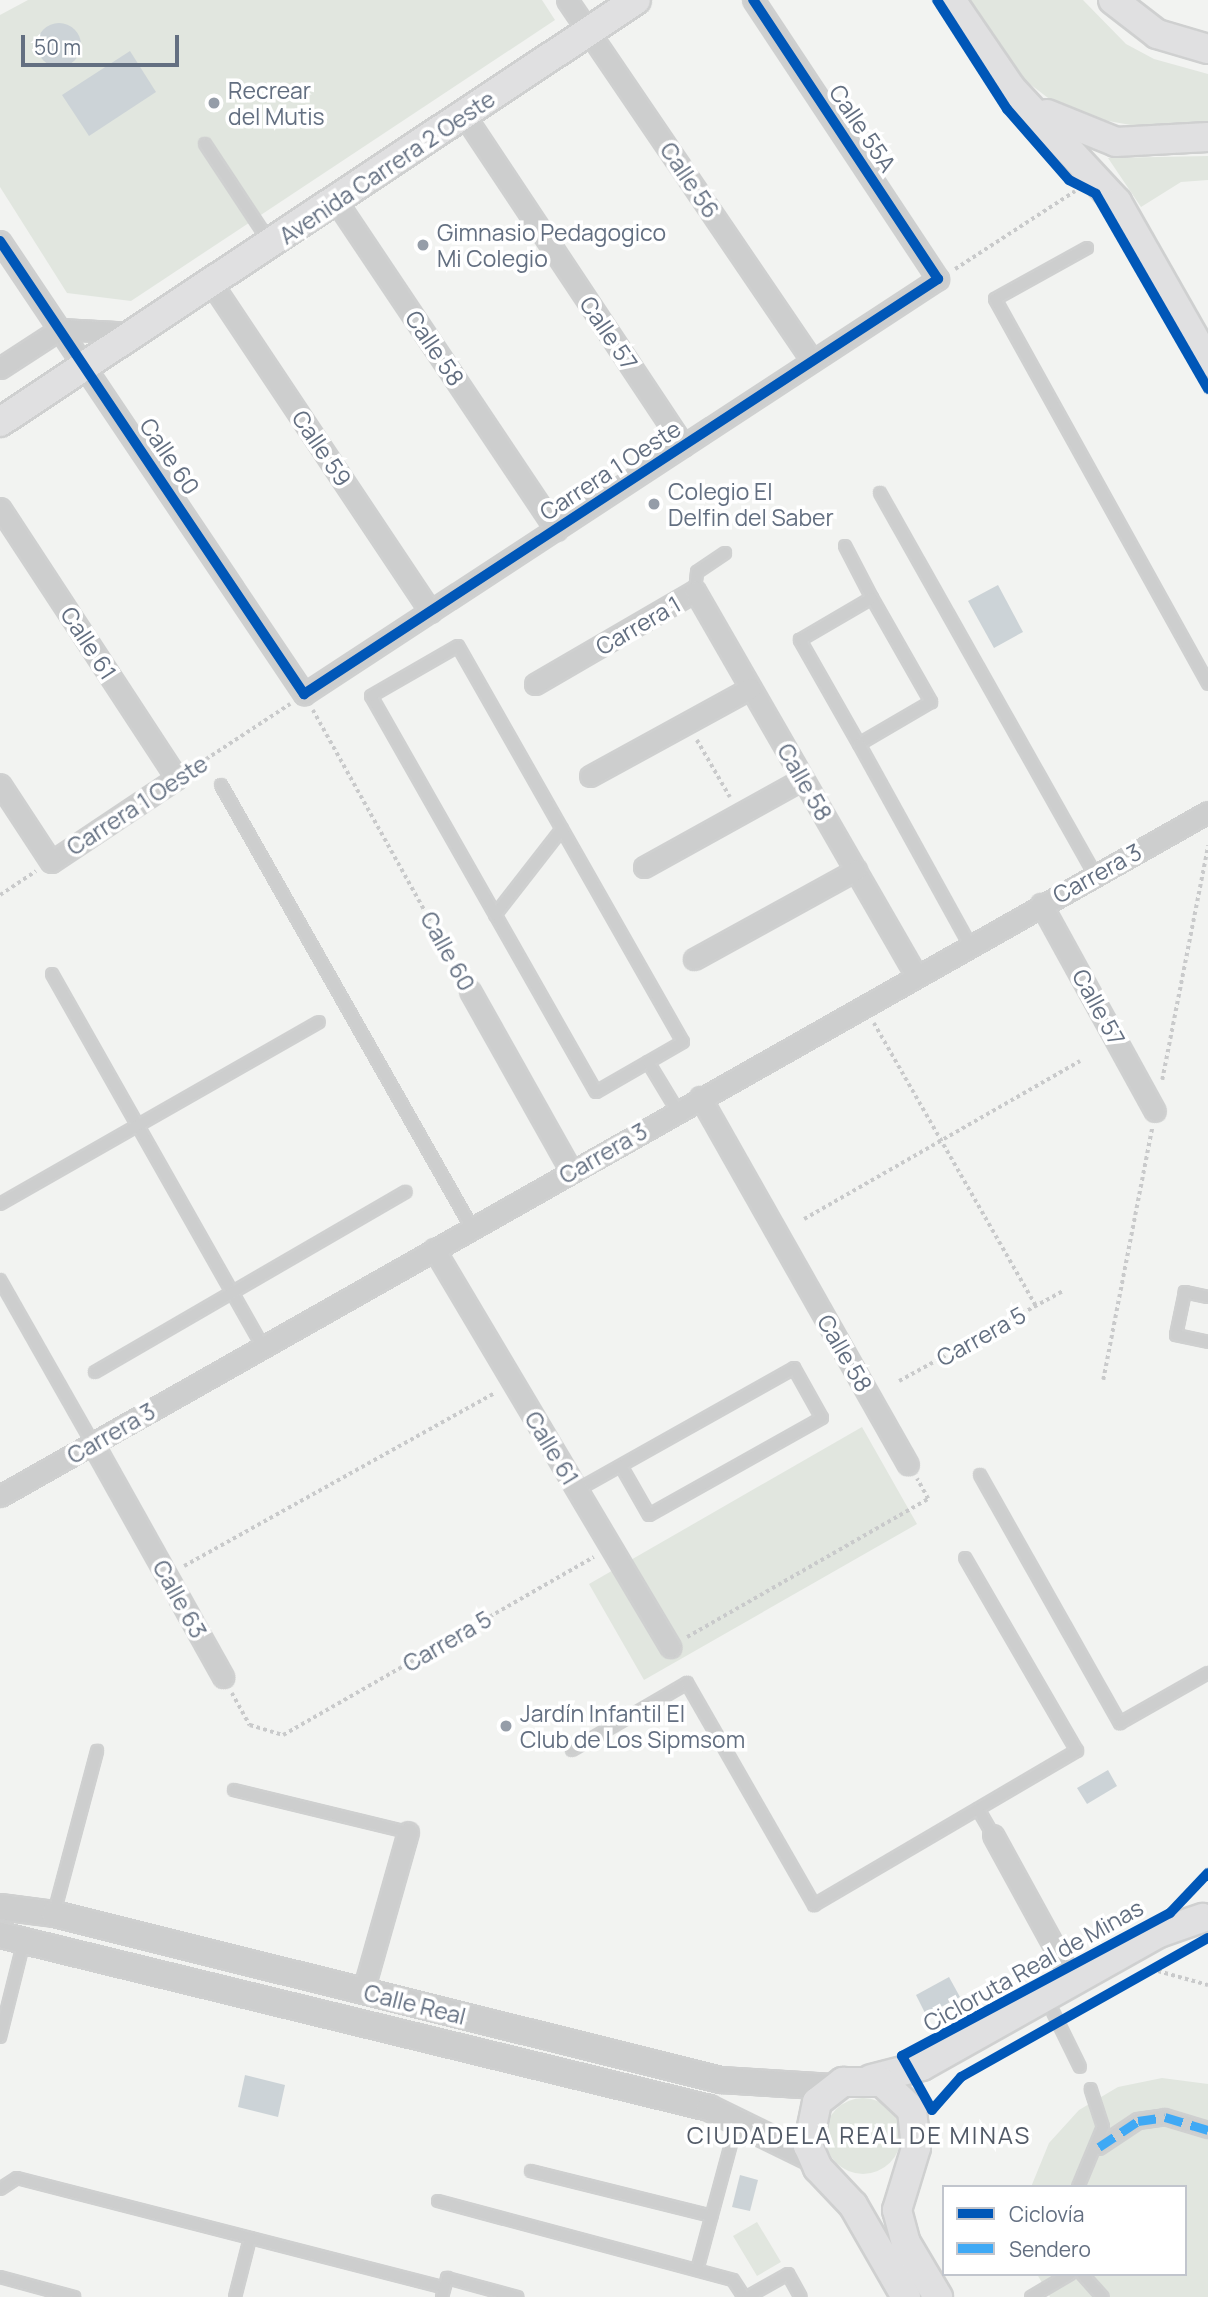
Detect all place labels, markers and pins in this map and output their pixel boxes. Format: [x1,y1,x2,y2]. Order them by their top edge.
place label: Recrear del Mutis [228,76,325,130]
marker: Recrear del Mutis [206,95,222,111]
place label: Gimnasio Pedagogico Mi Colegio [437,218,666,272]
marker: Gimnasio Pedagogico Mi Colegio [415,237,431,253]
place label: Colegio El Delfin del Saber [668,477,834,531]
marker: Colegio El Delfin del Saber [646,496,662,512]
place label: Jardín Infantil El Club de Los Sipmsom [520,1699,745,1753]
marker: Jardín Infantil El Club de Los Sipmsom [498,1718,514,1734]

